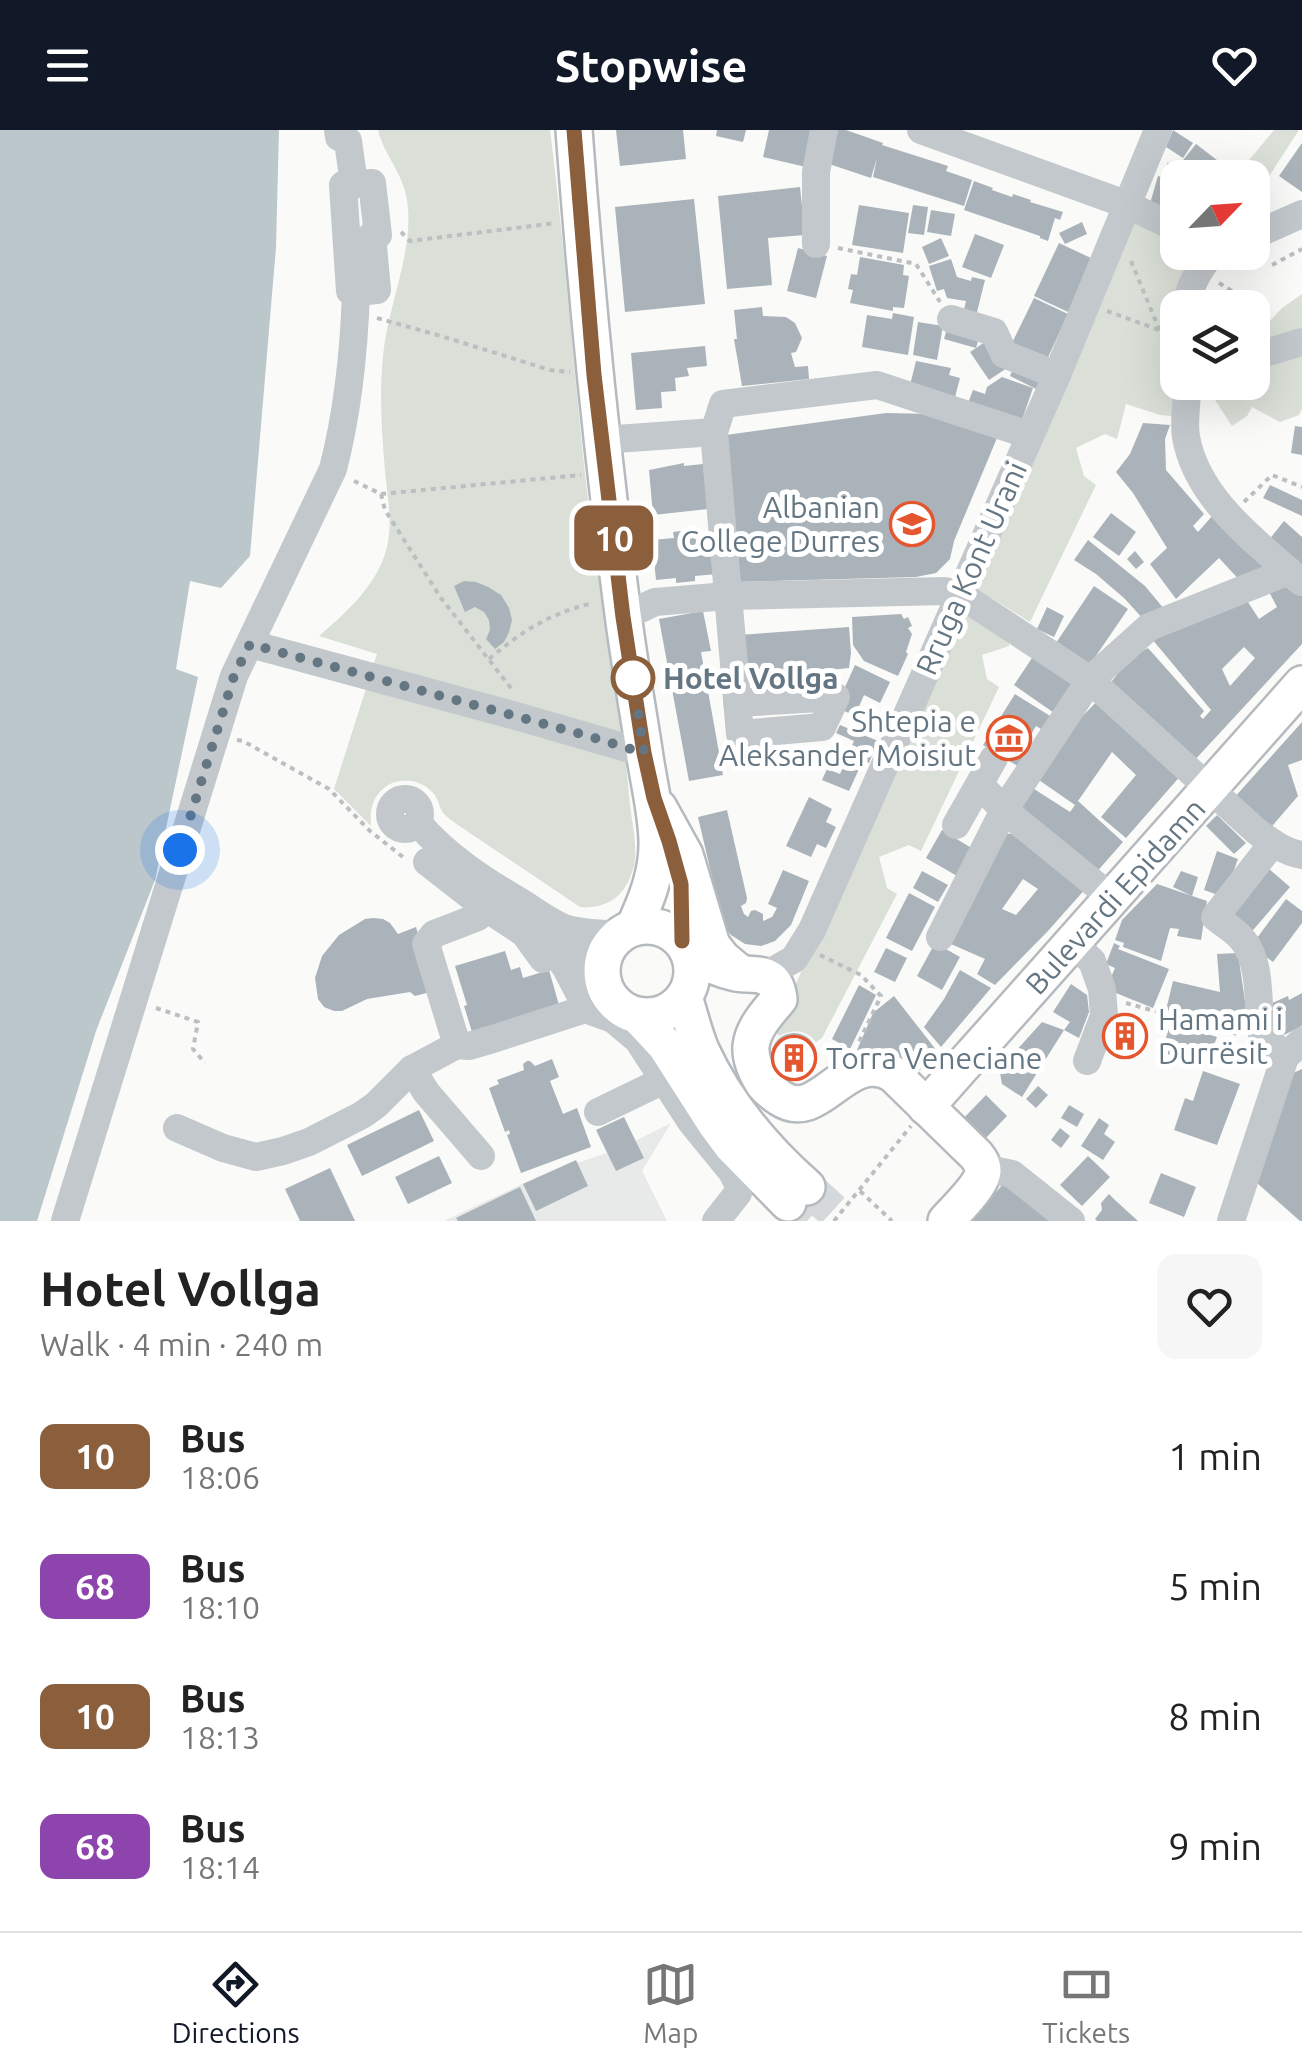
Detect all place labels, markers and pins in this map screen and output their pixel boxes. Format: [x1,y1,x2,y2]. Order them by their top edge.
place label: Albanian College Durres [681,490,880,558]
school or university icon: Albanian College Durres [889,501,935,547]
marker: Hotel Vollga [612,657,654,699]
place label: Hotel Vollga [663,661,838,695]
place label: Shtepia e Aleksander Moisiut [719,704,976,772]
museum icon: Shtepia e Aleksander Moisiut [986,715,1032,761]
place label: Hamami i Durrësit [1158,1002,1283,1070]
building icon: Hamami i Durrësit [1102,1013,1148,1059]
building icon: Torra Veneciane [771,1035,817,1081]
place label: Torra Veneciane [826,1041,1042,1075]

